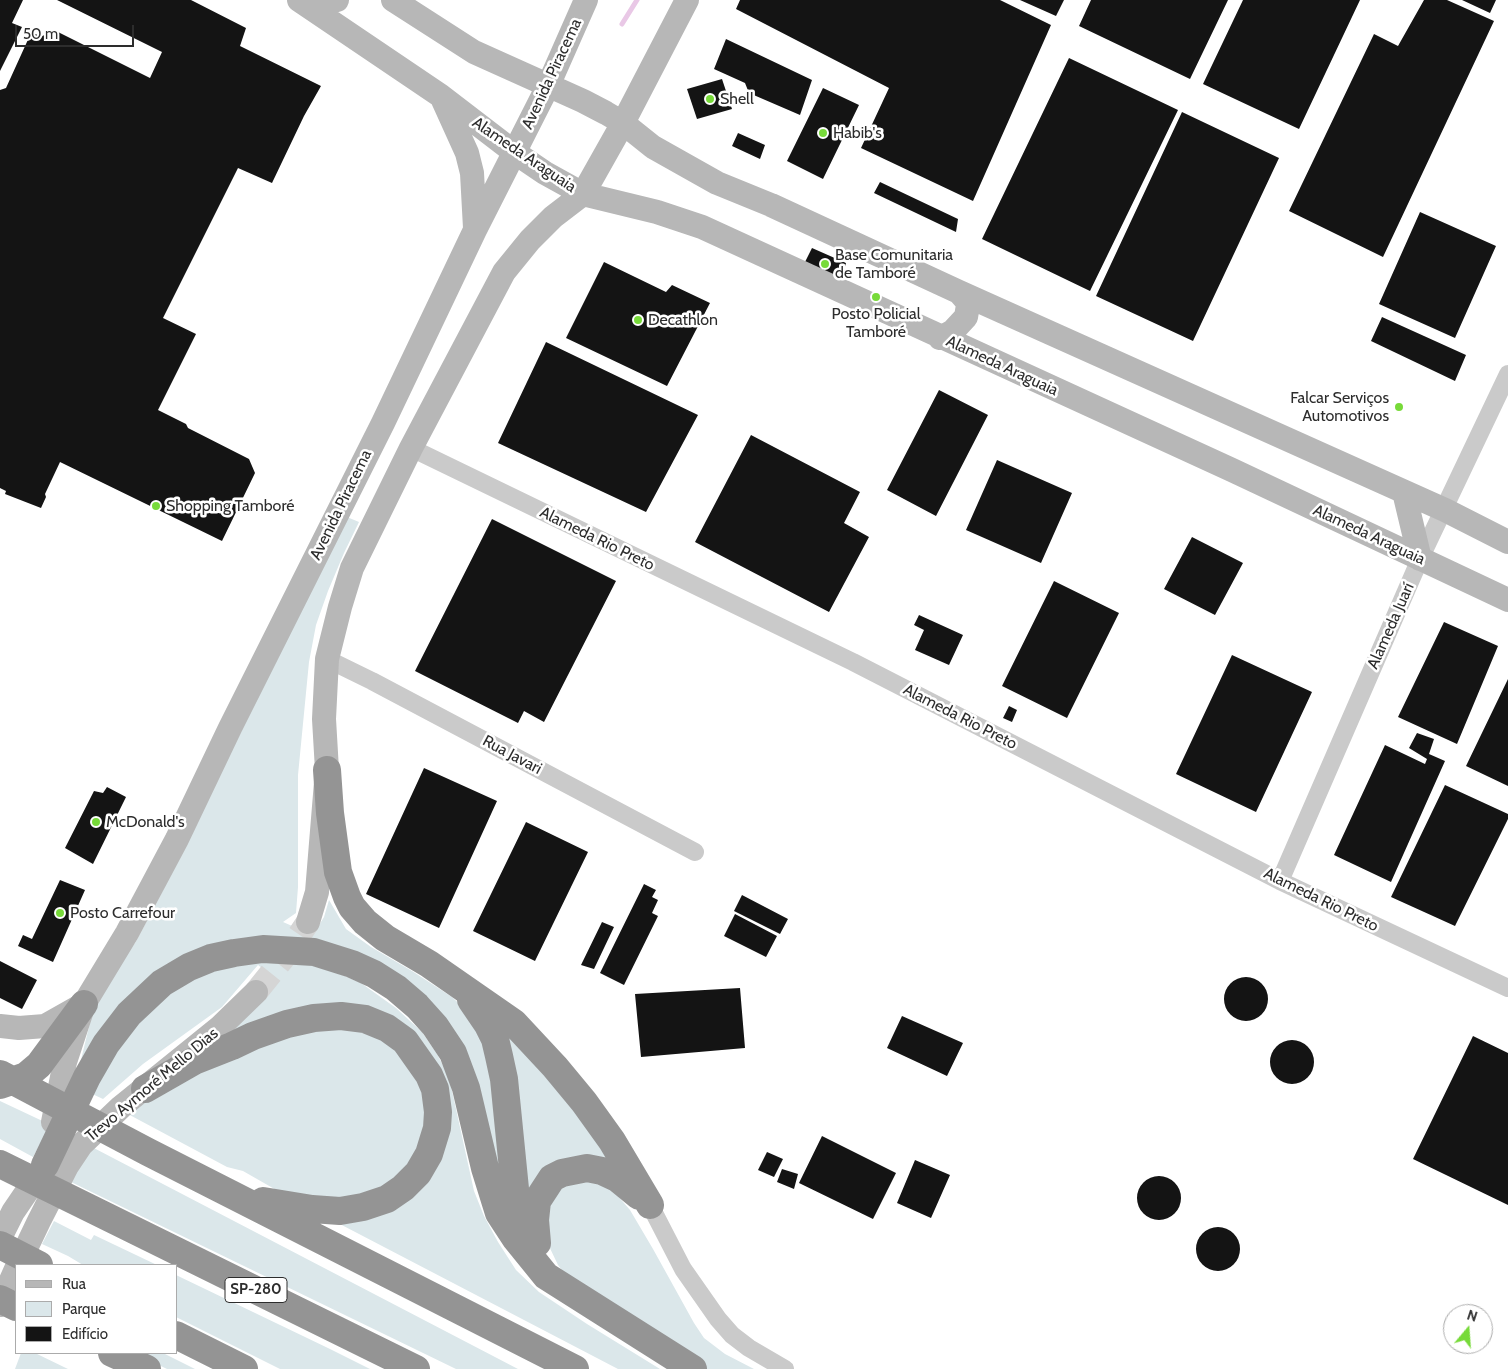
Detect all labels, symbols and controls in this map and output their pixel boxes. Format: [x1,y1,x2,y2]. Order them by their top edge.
scale bar [18,15,136,47]
street label: Avenida Piracema [518,16,586,132]
text: 50 m [23,25,58,43]
place label: Shell [720,89,754,109]
marker: Shell [704,93,716,105]
street label: Alameda Araguaia [468,113,580,197]
place label: Habib's [833,123,882,143]
marker: Habib's [817,127,829,139]
place label: Base Comunitaria de Tamboré [835,245,953,283]
marker: Base Comunitaria de Tamboré [819,258,831,270]
marker: Posto Policial Tamboré [870,291,882,303]
place label: Posto Policial Tamboré [831,304,921,342]
place label: Decathlon [648,310,718,330]
marker: Decathlon [632,314,644,326]
street label: Alameda Araguaia [943,332,1061,400]
place label: Falcar Serviços Automotivos [1290,388,1389,426]
marker: Falcar Serviços Automotivos [1393,401,1405,413]
street label: Avenida Piracema [306,447,376,563]
place label: Shopping Tamboré [166,496,294,516]
marker: Shopping Tamboré [150,500,162,512]
street label: Alameda Araguaia [1310,501,1428,569]
street label: Alameda Rio Preto [537,503,657,575]
street label: Alameda Juarí [1364,580,1418,672]
street label: Alameda Rio Preto [900,680,1020,754]
street label: Rua Javari [479,731,545,779]
place label: McDonald's [106,812,185,832]
marker: McDonald's [90,816,102,828]
street label: Alameda Rio Preto [1261,864,1381,936]
place label: Posto Carrefour [70,903,175,923]
marker: Posto Carrefour [54,907,66,919]
street label: Trevo Aymoré Mello Dias [82,1024,222,1146]
legend [15,1264,178,1354]
text: Rua [62,1275,86,1293]
road number: SP-280 [225,1278,287,1302]
text: Parque [62,1300,106,1318]
north arrow [1443,1304,1493,1354]
text: N [1465,1306,1480,1326]
text: Edifício [62,1325,108,1343]

